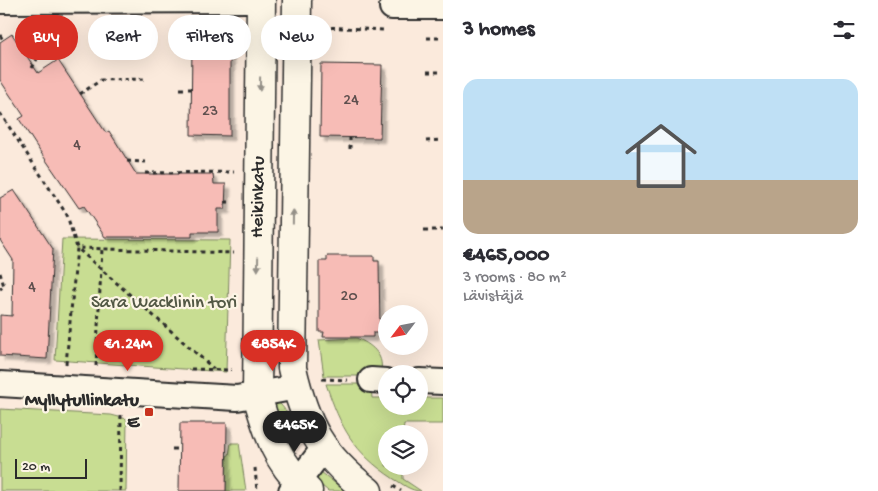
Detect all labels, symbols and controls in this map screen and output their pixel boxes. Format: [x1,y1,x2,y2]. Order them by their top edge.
chip: Buy [15,15,78,60]
chip: Rent [88,15,158,60]
chip: Filters [168,15,251,60]
chip: New [261,15,332,60]
icon: filters [830,16,858,44]
text: 3 homes [463,18,535,43]
one-way arrow [256,76,264,92]
house number: 24 [343,92,359,111]
house number: 23 [202,103,218,122]
icon: home [616,111,706,201]
house number: 4 [73,137,81,156]
street label: Heikinkatu [247,156,271,238]
one-way arrow [290,208,298,224]
text: €465,000 [463,244,550,269]
one-way arrow [254,256,262,272]
text: 3 rooms · 80 m² [463,269,567,288]
house number: 4 [28,279,36,298]
house number: 20 [341,288,357,307]
text: Lävistäjä [463,288,523,307]
park label: Sara Wacklinin tori [91,292,237,315]
north arrow [378,305,428,355]
map controls [378,305,428,475]
pin: €1.24M [87,330,169,372]
pin: €854K [238,330,308,372]
text: €1.24M [104,336,152,355]
text: €854K [251,336,295,355]
button: locate [378,365,428,415]
place label: Myllytullinkatu E [25,390,140,435]
marker: Myllytullinkatu E [143,406,155,418]
pin: €465K [260,410,330,453]
text: €465K [274,417,316,436]
button: layers [378,425,428,475]
scale bar [15,456,88,479]
text: 20 m [22,459,50,476]

